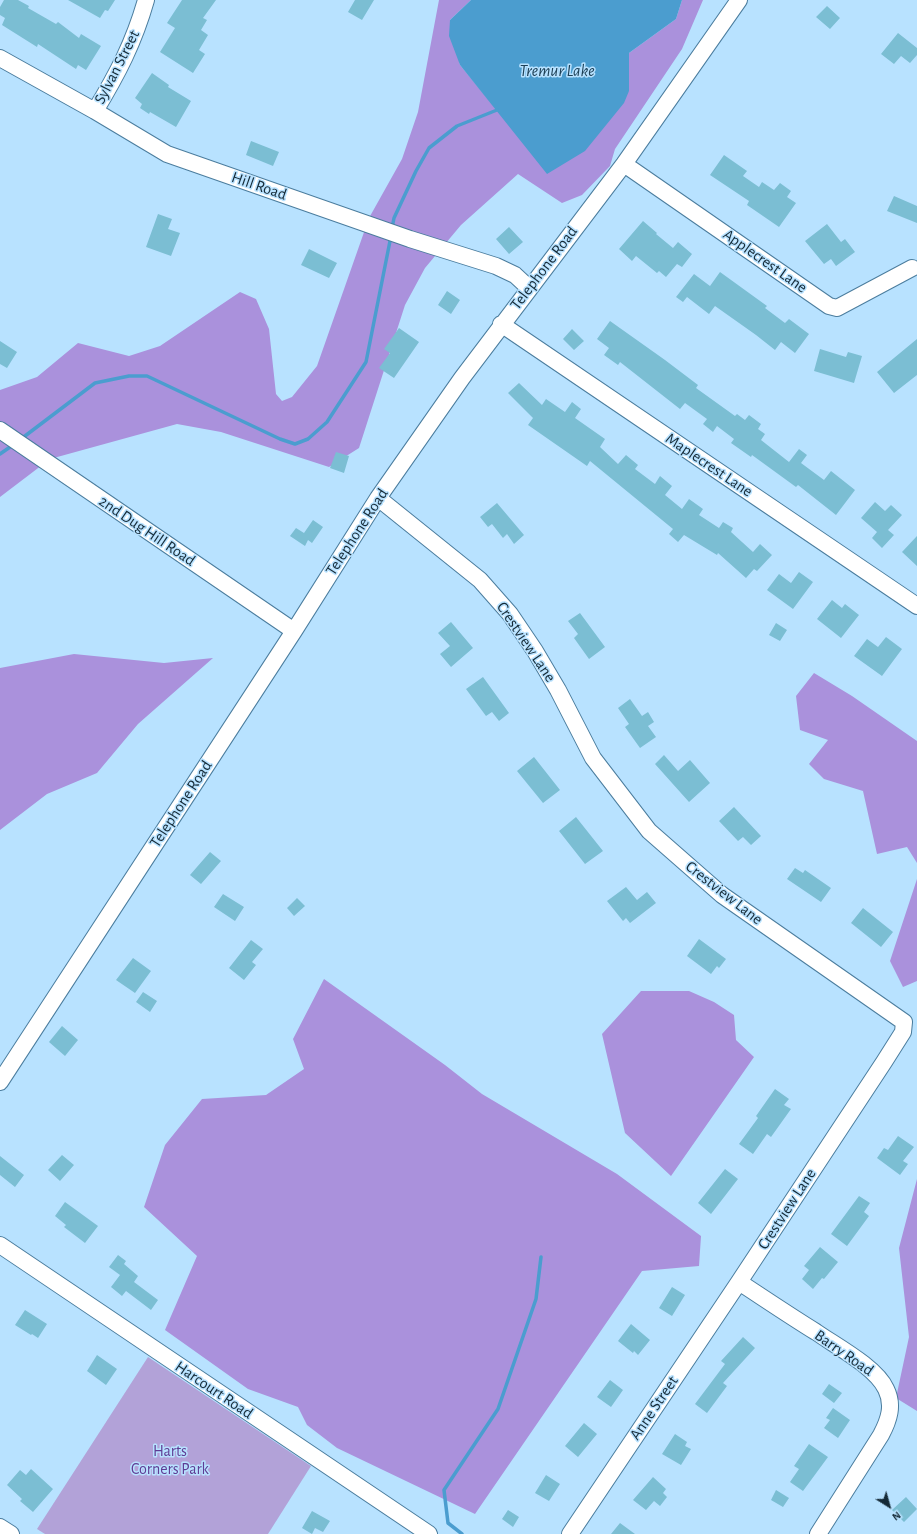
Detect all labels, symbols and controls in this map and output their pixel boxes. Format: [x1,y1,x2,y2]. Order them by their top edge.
street label: Sylvan Street [90,27,144,107]
water label: Tremur Lake [519,61,595,81]
street label: Hill Road [229,168,289,204]
street label: Telephone Road [506,222,582,314]
street label: Applecrest Lane [719,225,811,297]
street label: Maplecrest Lane [662,429,756,501]
street label: Telephone Road [322,485,392,579]
street label: 2nd Dug Hill Road [95,492,199,570]
street label: Crestview Lane [492,598,560,686]
street label: Telephone Road [146,757,216,851]
street label: Crestview Lane [682,857,766,929]
street label: Crestview Lane [754,1165,820,1253]
street label: Barry Road [811,1326,877,1380]
street label: Harcourt Road [171,1357,257,1423]
street label: Anne Street [626,1372,682,1444]
park label: Harts Corners Park [131,1441,209,1479]
north arrow [869,1486,909,1526]
text: N [890,1509,903,1523]

